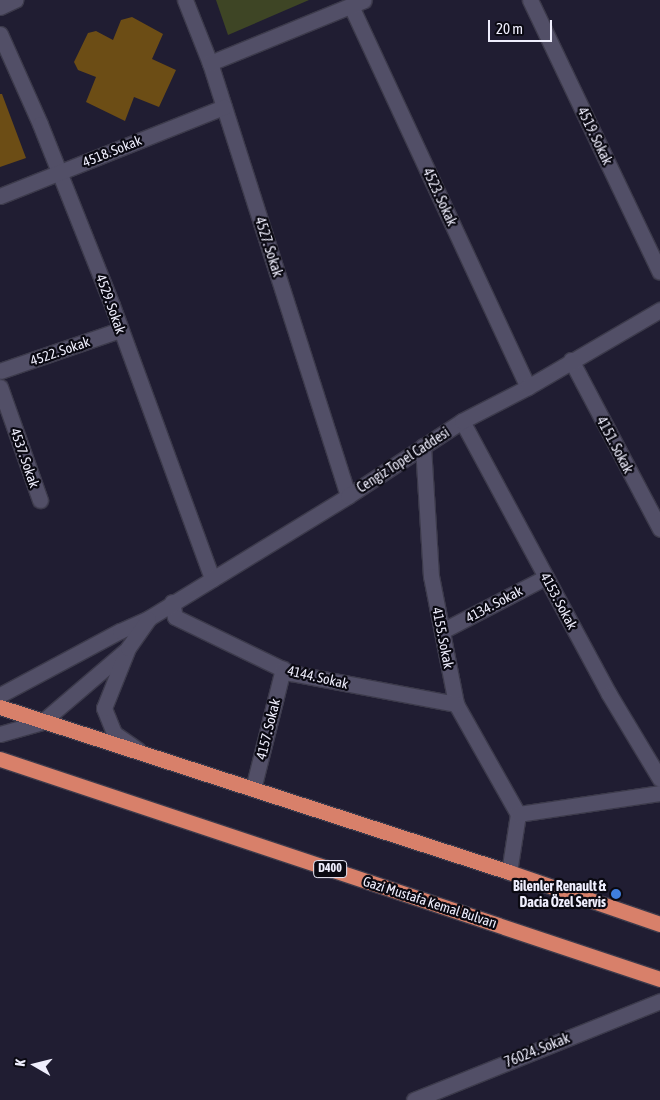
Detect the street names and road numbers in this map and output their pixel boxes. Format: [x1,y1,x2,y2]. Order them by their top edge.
street label: 4519. Sokak [574,104,616,168]
street label: 4518. Sokak [80,132,144,170]
street label: 4523. Sokak [419,165,461,229]
street label: 4527. Sokak [251,215,287,279]
street label: 4529. Sokak [93,272,129,336]
street label: 4522. Sokak [28,333,92,369]
street label: 4151. Sokak [593,414,637,476]
street label: Cengiz Topel Caddesi [354,424,452,496]
street label: 4537. Sokak [7,426,43,490]
street label: 4153. Sokak [537,570,581,632]
street label: 4134. Sokak [463,582,525,626]
street label: 4155. Sokak [429,606,457,670]
street label: 4144. Sokak [286,662,350,692]
street label: 4157. Sokak [252,697,284,761]
road number: D400 [312,860,348,879]
street label: Gazi Mustafa Kemal Bulvarı [361,872,499,932]
street label: 76024. Sokak [502,1029,572,1071]

